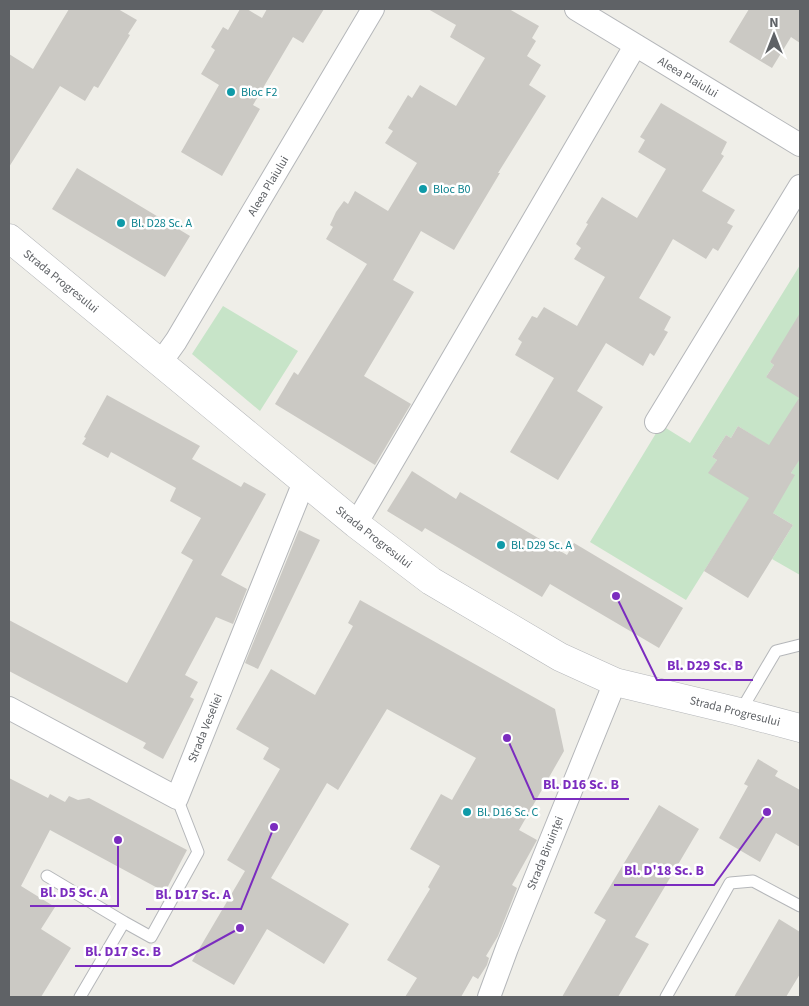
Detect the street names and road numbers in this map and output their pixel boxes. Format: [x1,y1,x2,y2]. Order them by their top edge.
street label: Aleea Plaiului [654,53,721,102]
street label: Aleea Plaiului [244,153,293,220]
street label: Strada Progresului [19,246,102,317]
street label: Strada Progresului [332,502,415,573]
street label: Strada Veseliei [184,691,227,765]
street label: Strada Progresului [688,692,782,731]
street label: Strada Biruinței [523,814,568,893]

